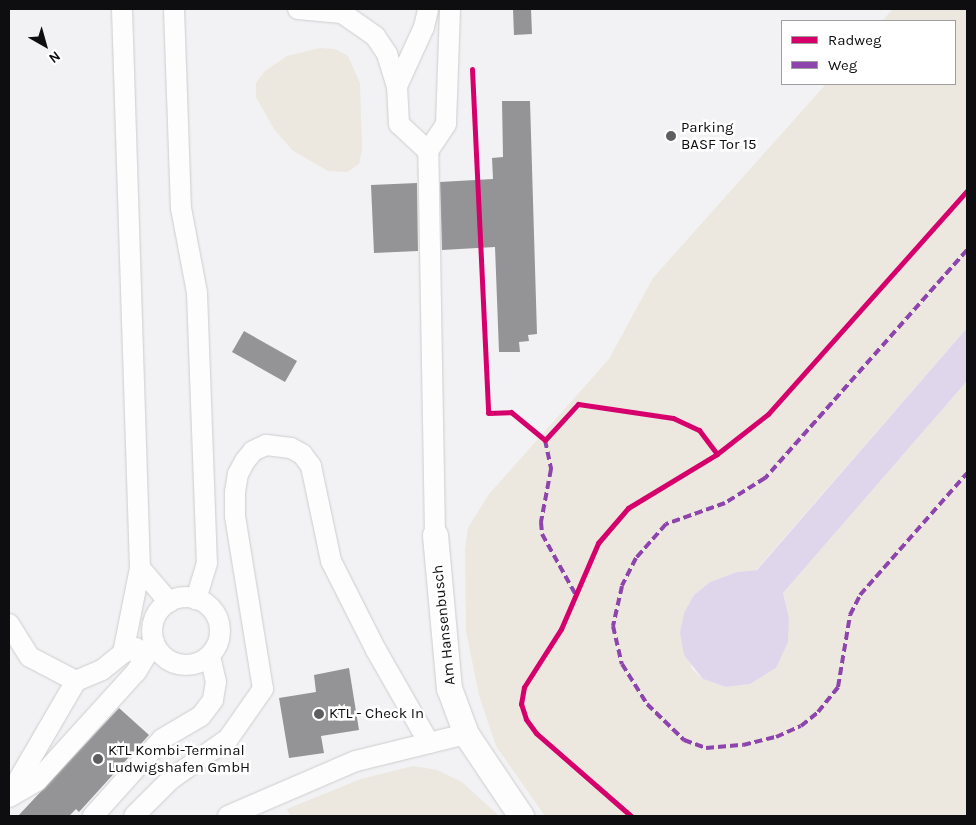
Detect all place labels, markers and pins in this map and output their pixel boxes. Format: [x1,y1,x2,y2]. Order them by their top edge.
place label: Parking BASF Tor 15 [681,118,756,153]
marker: Parking BASF Tor 15 [665,130,677,142]
place label: KTL - Check In [329,705,424,723]
marker: KTL - Check In [313,708,325,720]
place label: KTL Kombi-Terminal Ludwigshafen GmbH [108,741,250,776]
marker: KTL Kombi-Terminal Ludwigshafen GmbH [92,753,104,765]

